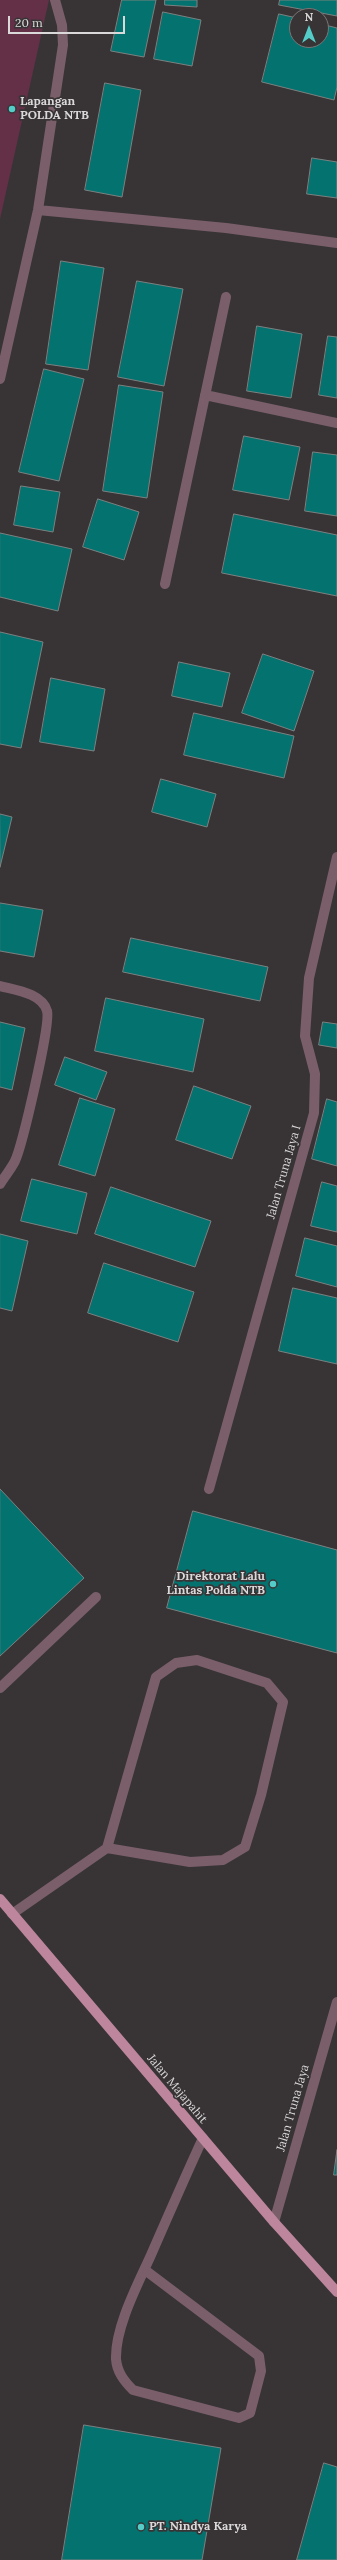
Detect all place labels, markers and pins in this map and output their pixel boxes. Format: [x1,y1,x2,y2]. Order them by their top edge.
place label: Lapangan POLDA NTB [20,95,89,123]
marker: Lapangan POLDA NTB [7,104,17,114]
place label: Direktorat Lalu Lintas Polda NTB [166,1570,265,1598]
marker: Direktorat Lalu Lintas Polda NTB [268,1579,278,1589]
place label: PT. Nindya Karya [149,2520,247,2534]
marker: PT. Nindya Karya [136,2522,146,2532]

